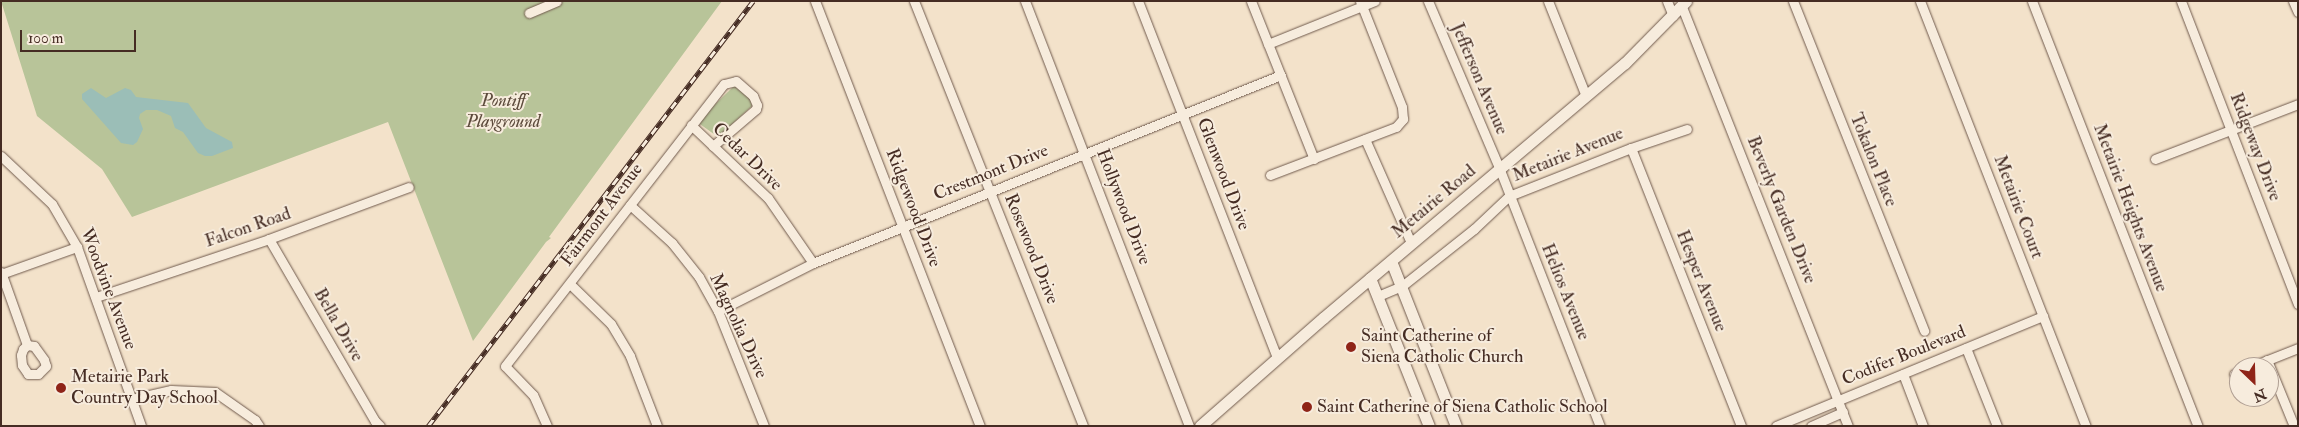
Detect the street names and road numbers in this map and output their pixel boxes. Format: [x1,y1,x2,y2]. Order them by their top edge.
street label: Jefferson Avenue [1446,20,1512,138]
street label: Ridgeway Drive [2224,90,2286,204]
street label: Tokalon Place [1844,110,1902,210]
street label: Glenwood Drive [1192,115,1254,233]
street label: Cedar Drive [708,118,786,196]
street label: Metairie Heights Avenue [2088,121,2172,295]
street label: Metairie Avenue [1509,123,1627,187]
street label: Beverly Garden Drive [1742,133,1820,287]
street label: Crestmont Drive [931,140,1051,206]
street label: Ridgewood Drive [881,146,945,270]
street label: Hollywood Drive [1091,146,1155,268]
street label: Metairie Court [1988,152,2048,262]
street label: Fairmont Avenue [556,159,648,271]
street label: Metairie Road [1388,161,1480,243]
street label: Rosewood Drive [999,191,1063,307]
street label: Falcon Road [202,203,294,253]
street label: Woodvine Avenue [75,225,141,353]
street label: Hesper Avenue [1671,227,1731,335]
street label: Helios Avenue [1536,241,1594,343]
street label: Magnolia Drive [704,270,772,382]
street label: Bella Drive [308,285,368,365]
street label: Codifer Boulevard [1839,321,1969,391]

